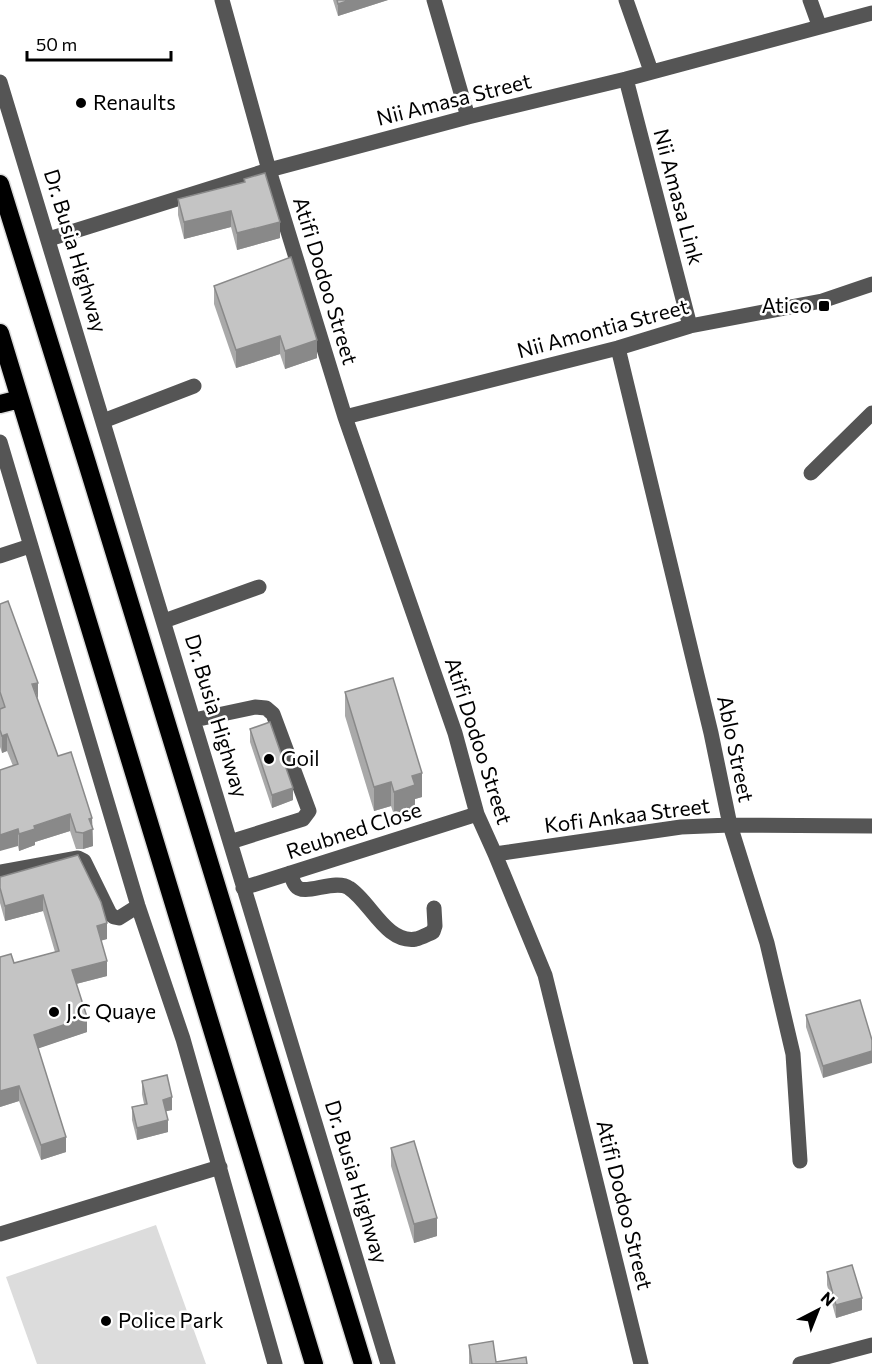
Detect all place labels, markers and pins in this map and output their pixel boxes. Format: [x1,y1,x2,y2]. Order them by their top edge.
place label: Renaults [93,89,176,114]
marker: Renaults [74,96,88,110]
place label: Atico [761,292,812,317]
marker: Atico [817,299,831,313]
place label: Goil [281,745,320,770]
marker: Goil [262,752,276,766]
place label: J.C Quaye [66,998,156,1023]
marker: J.C Quaye [47,1005,61,1019]
place label: Police Park [118,1307,224,1332]
marker: Police Park [99,1314,113,1328]

